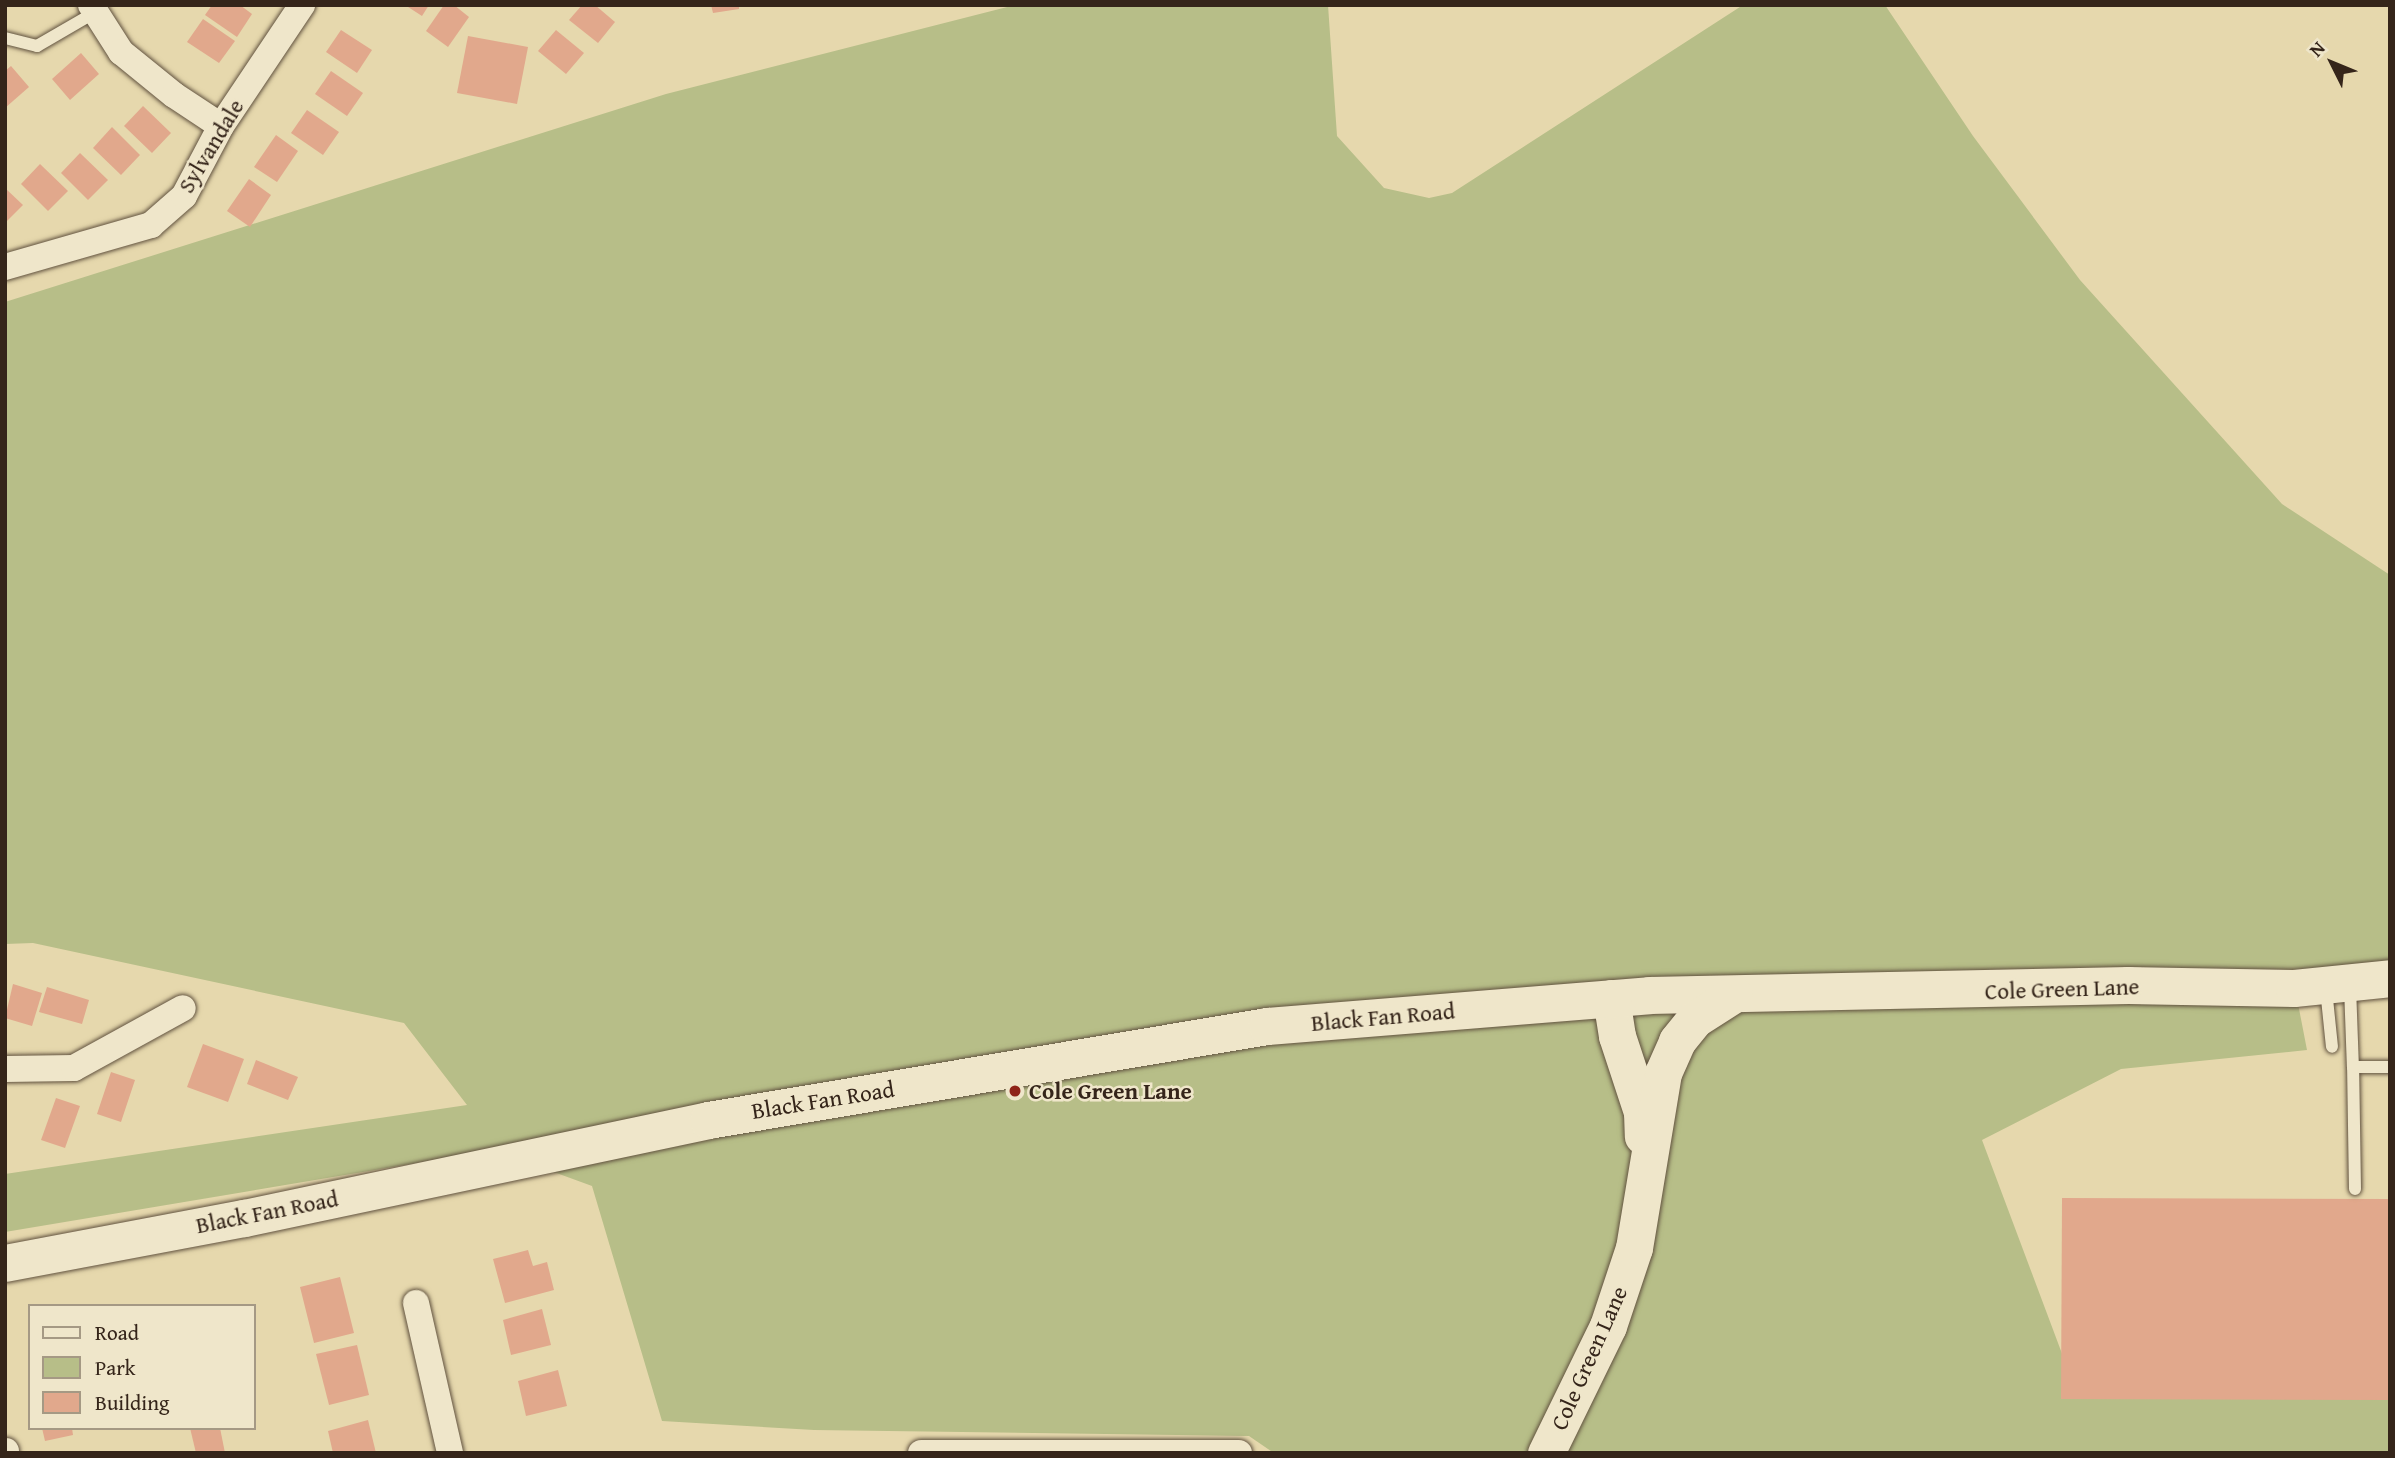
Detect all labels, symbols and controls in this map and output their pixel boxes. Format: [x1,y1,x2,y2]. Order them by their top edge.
north arrow [2297,28,2367,98]
text: N [2302,34,2331,63]
street label: Sylvandale [172,94,250,198]
street label: Cole Green Lane [1984,973,2140,1005]
street label: Black Fan Road [1310,997,1456,1037]
street label: Black Fan Road [750,1075,896,1125]
place label: Cole Green Lane [1029,1077,1192,1105]
marker: Cole Green Lane [1007,1083,1023,1099]
street label: Black Fan Road [194,1185,340,1239]
street label: Cole Green Lane [1545,1282,1633,1434]
legend [28,1304,256,1430]
text: Road [95,1317,139,1348]
text: Park [95,1352,136,1383]
text: Building [95,1387,169,1418]

